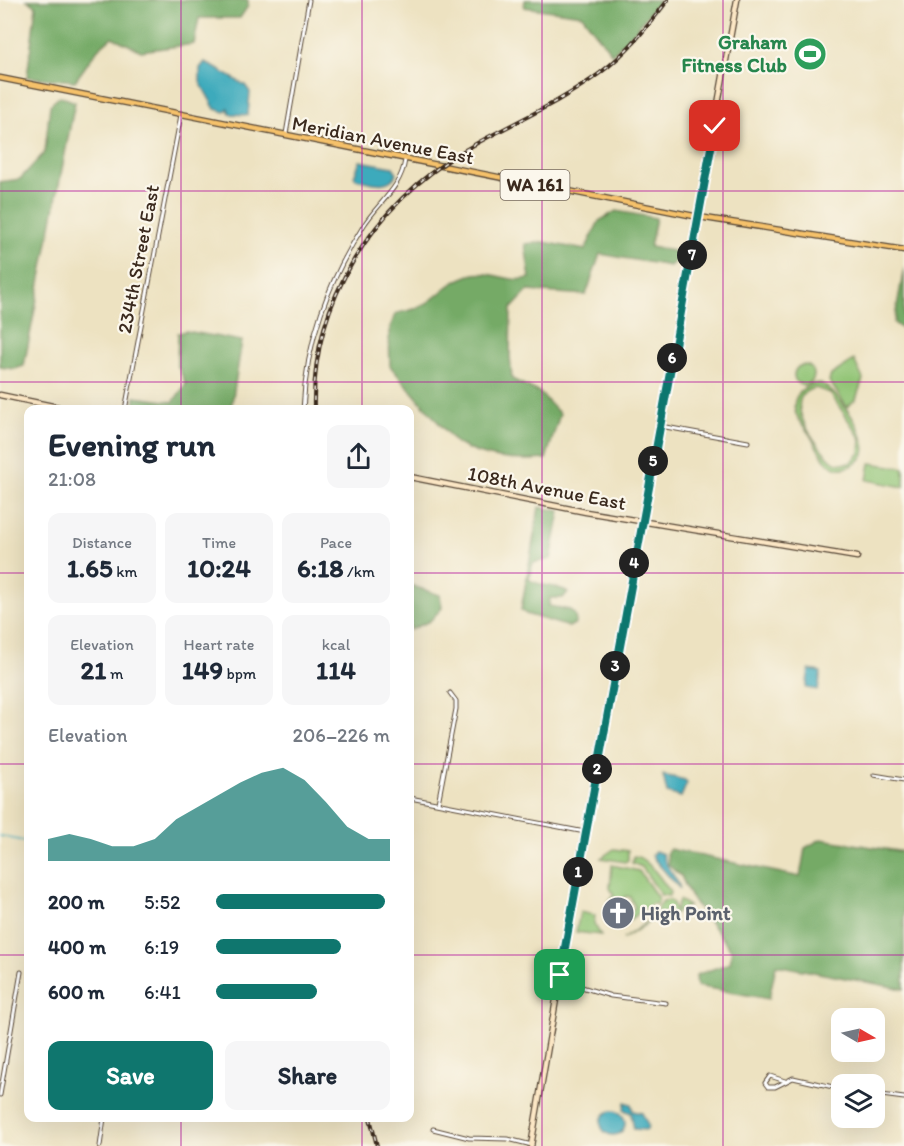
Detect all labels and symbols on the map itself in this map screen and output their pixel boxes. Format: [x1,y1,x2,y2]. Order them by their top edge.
place label: Graham Fitness Club [681,30,787,77]
sports icon: Graham Fitness Club [792,36,828,72]
pin [689,100,740,151]
street label: Meridian Avenue East [290,111,476,169]
road number: WA 161 [500,170,570,200]
street label: 234th Street East [112,182,164,336]
pin: 7 [677,240,707,270]
pin: 6 [657,343,687,373]
pin: 5 [638,446,668,476]
street label: 108th Avenue East [466,461,628,515]
pin: 4 [619,548,649,578]
pin: 3 [600,651,630,681]
pin: 2 [582,754,612,784]
pin: 1 [563,857,593,887]
church icon: High Point [600,895,636,931]
place label: High Point [641,901,731,926]
pin [534,949,585,1000]
north arrow [831,1008,885,1062]

